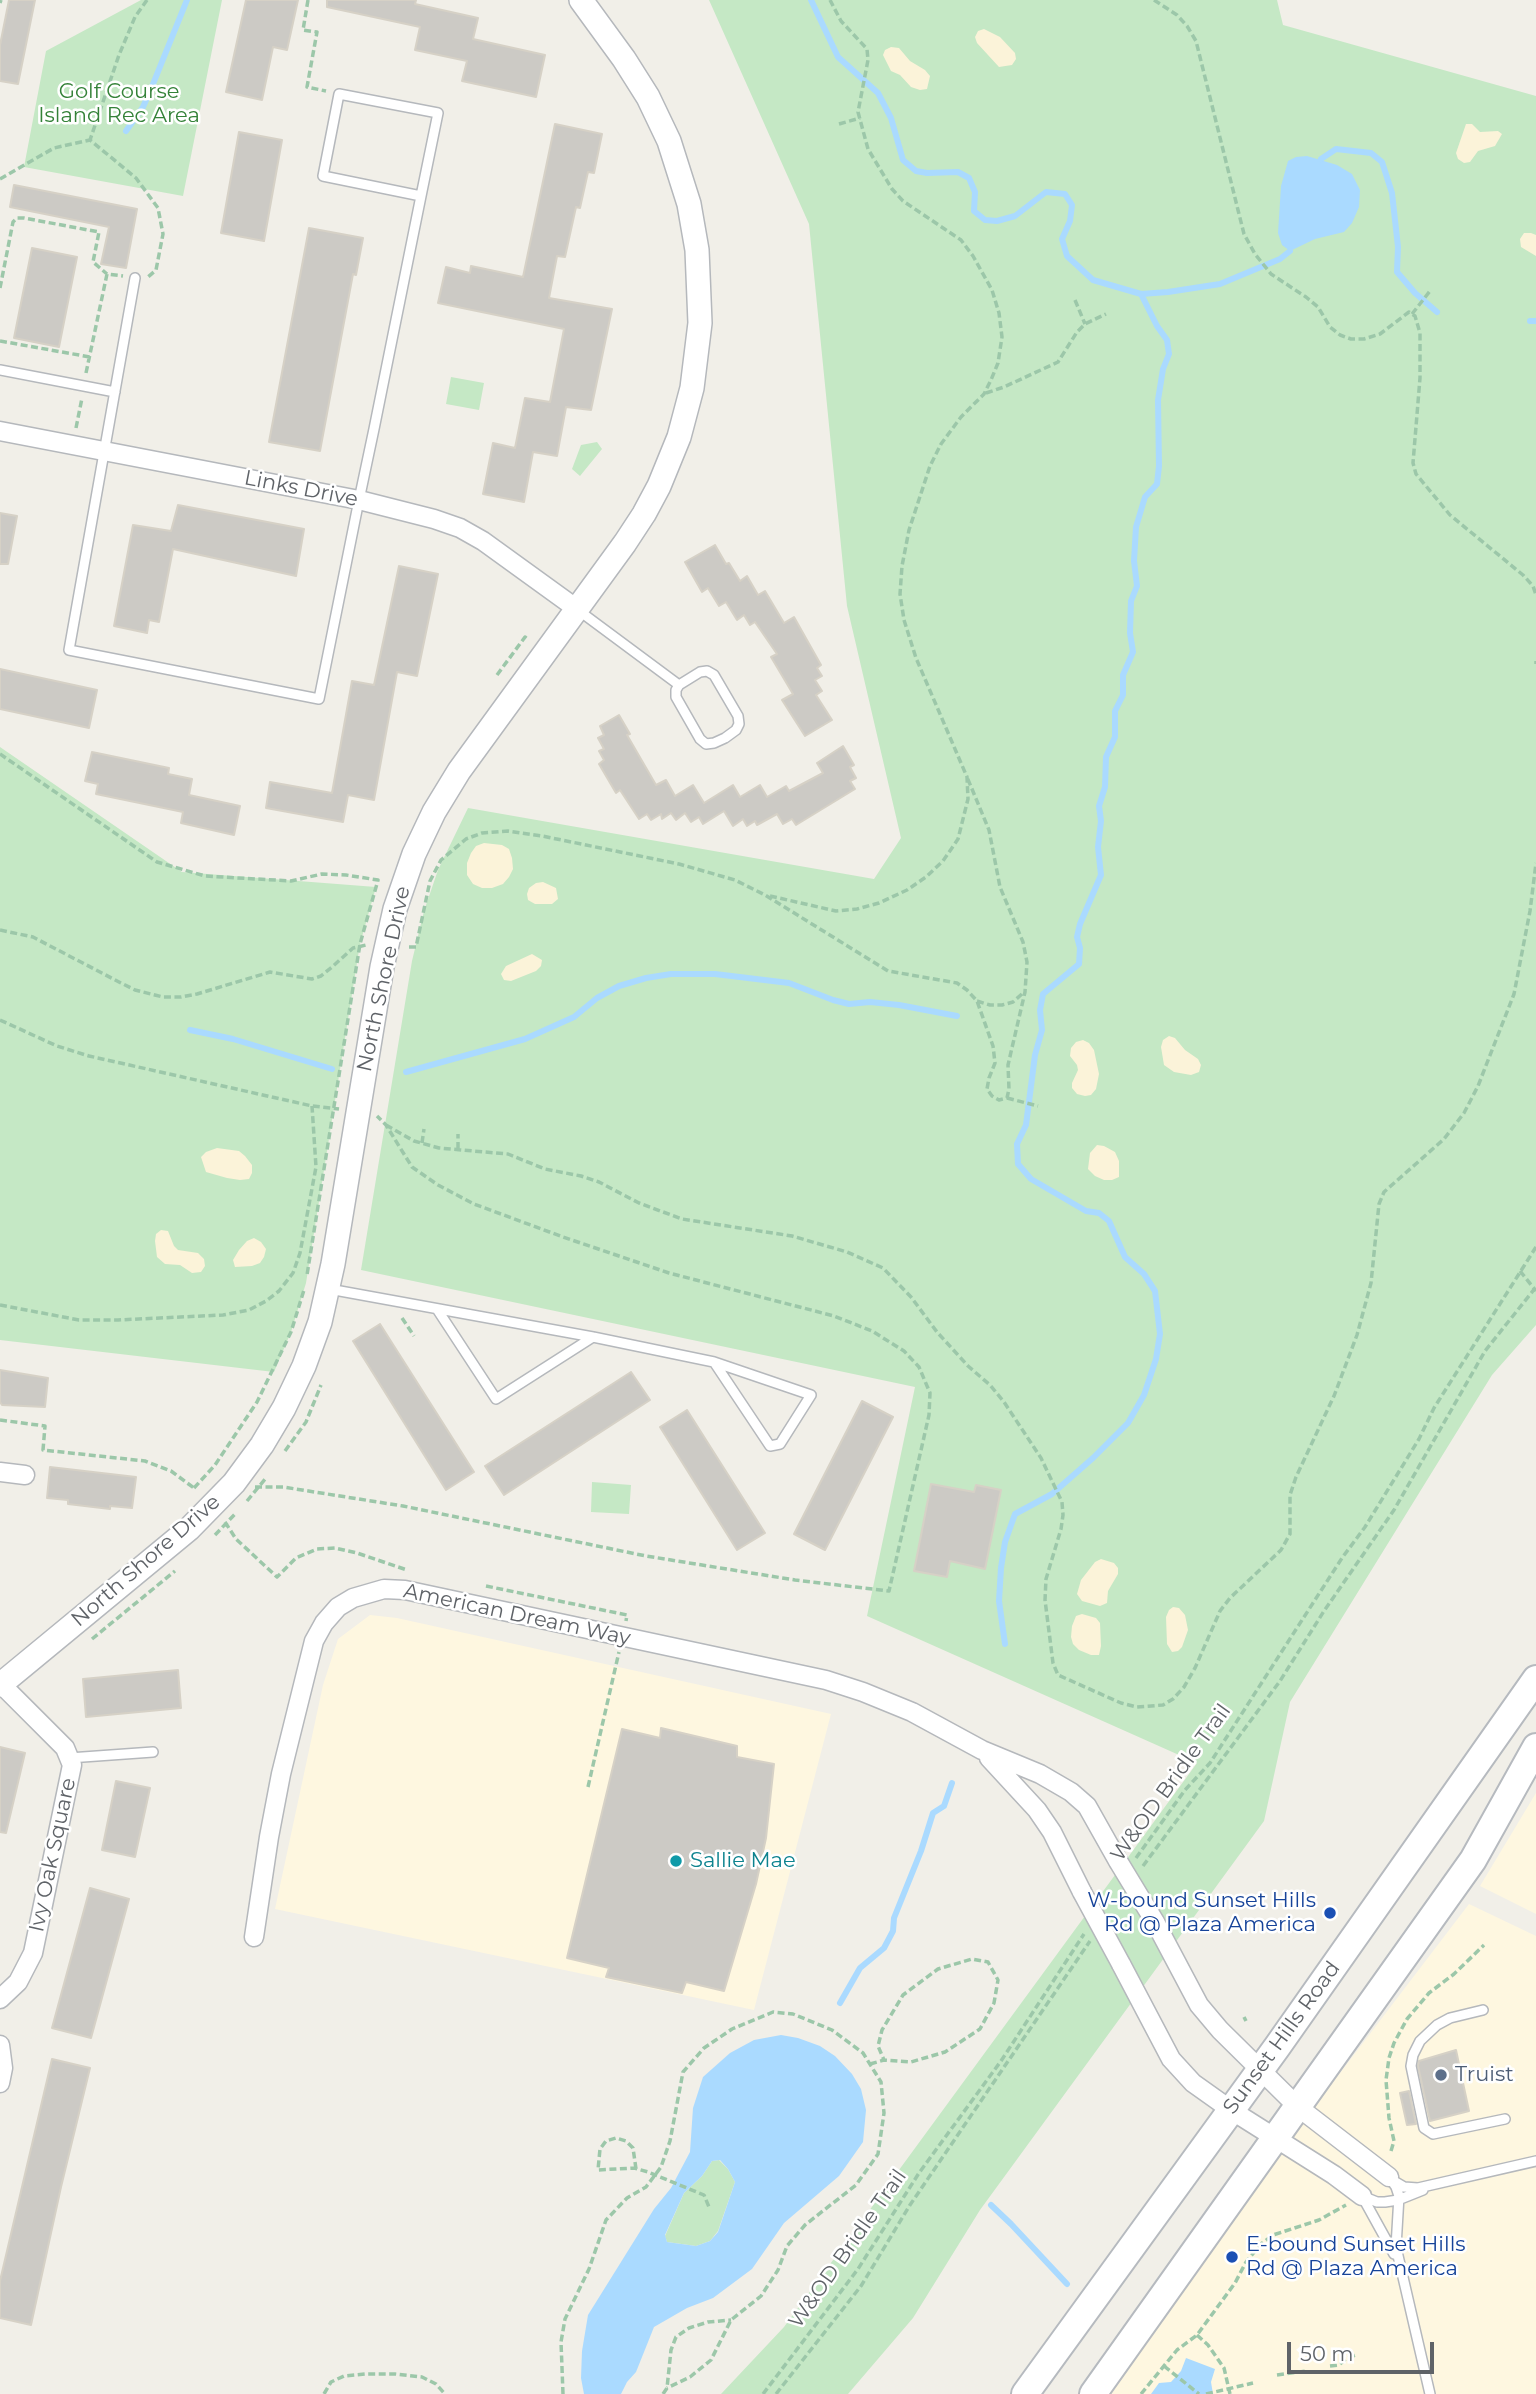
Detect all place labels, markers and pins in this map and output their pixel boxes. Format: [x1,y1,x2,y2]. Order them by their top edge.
place label: Sallie Mae [690,1848,796,1874]
marker: Sallie Mae [668,1853,684,1869]
place label: W-bound Sunset Hills Rd @ Plaza America [1087,1888,1316,1938]
marker: W-bound Sunset Hills Rd @ Plaza America [1322,1905,1338,1921]
place label: Truist [1455,2062,1514,2088]
marker: Truist [1433,2067,1449,2083]
place label: E-bound Sunset Hills Rd @ Plaza America [1246,2232,1466,2282]
marker: E-bound Sunset Hills Rd @ Plaza America [1224,2249,1240,2265]

